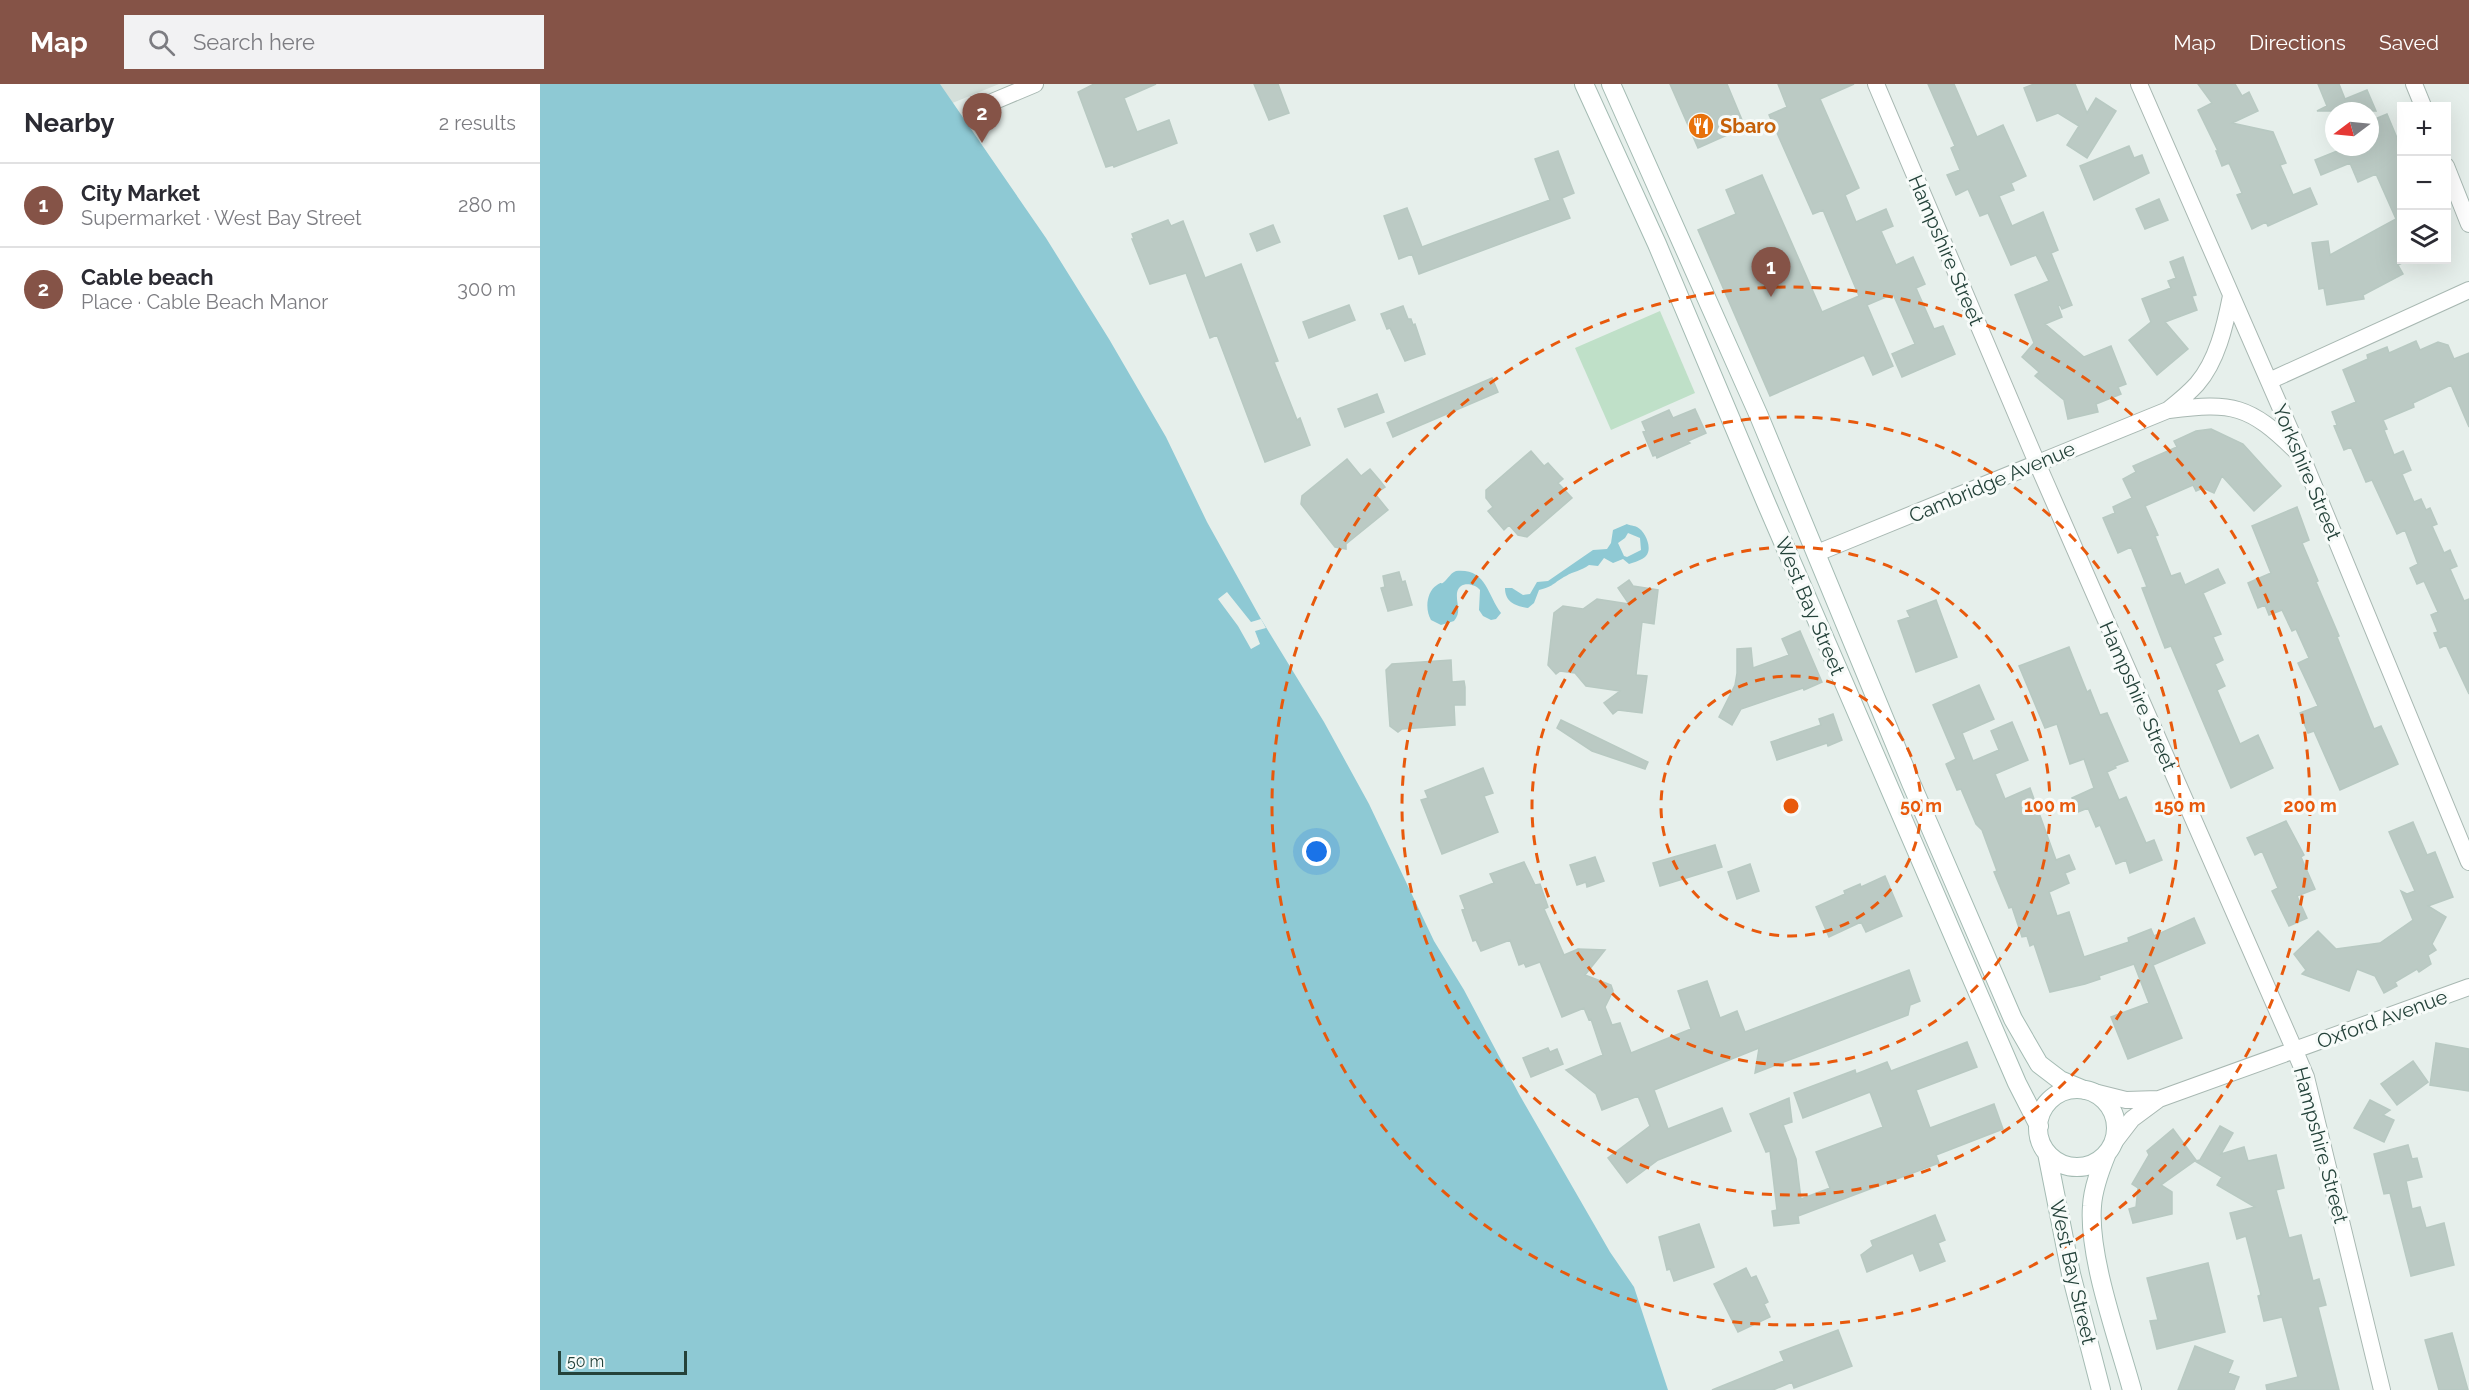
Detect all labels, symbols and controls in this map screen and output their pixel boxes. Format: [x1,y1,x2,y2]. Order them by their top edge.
search box [124,15,544,69]
text: Map [30,26,88,59]
icon: search [145,26,178,59]
text: Search here [193,29,315,55]
text: Map [2173,30,2216,55]
text: Directions [2249,30,2346,55]
text: Saved [2379,30,2439,55]
pin: 2 [962,94,1002,143]
north arrow [2325,102,2379,156]
map controls [2397,102,2451,264]
button: + [2397,102,2451,156]
text: Nearby [24,108,114,138]
text: 2 results [439,111,516,135]
restaurant icon: Sbaro [1686,111,1716,141]
place label: Sbaro [1720,114,1776,138]
button: − [2397,156,2451,210]
street label: Hampshire Street [1904,171,1989,329]
text: City Market [81,180,200,206]
text: 1 [39,193,48,217]
text: 280 m [458,193,516,217]
text: Supermarket · West Bay Street [81,206,362,230]
button: layers [2397,210,2451,264]
pin: 1 [1752,248,1790,297]
text: Cable beach [81,264,214,290]
text: 2 [38,277,49,301]
text: 300 m [457,277,516,301]
text: Place · Cable Beach Manor [81,290,328,314]
street label: Yorkshire Street [2268,400,2347,544]
street label: Cambridge Avenue [1905,436,2079,528]
street label: West Bay Street [1770,533,1850,679]
street label: Hampshire Street [2094,618,2182,775]
text: 50 m [1900,795,1942,816]
text: 100 m [2024,795,2076,816]
text: 150 m [2155,795,2206,816]
text: 200 m [2283,795,2337,816]
centre of rings [1781,796,1801,816]
your location [1302,837,1331,866]
street label: Oxford Avenue [2314,984,2451,1054]
street label: Hampshire Street [2289,1064,2353,1226]
street label: West Bay Street [2045,1197,2101,1347]
scale bar [558,1348,687,1376]
text: 50 m [567,1352,604,1371]

